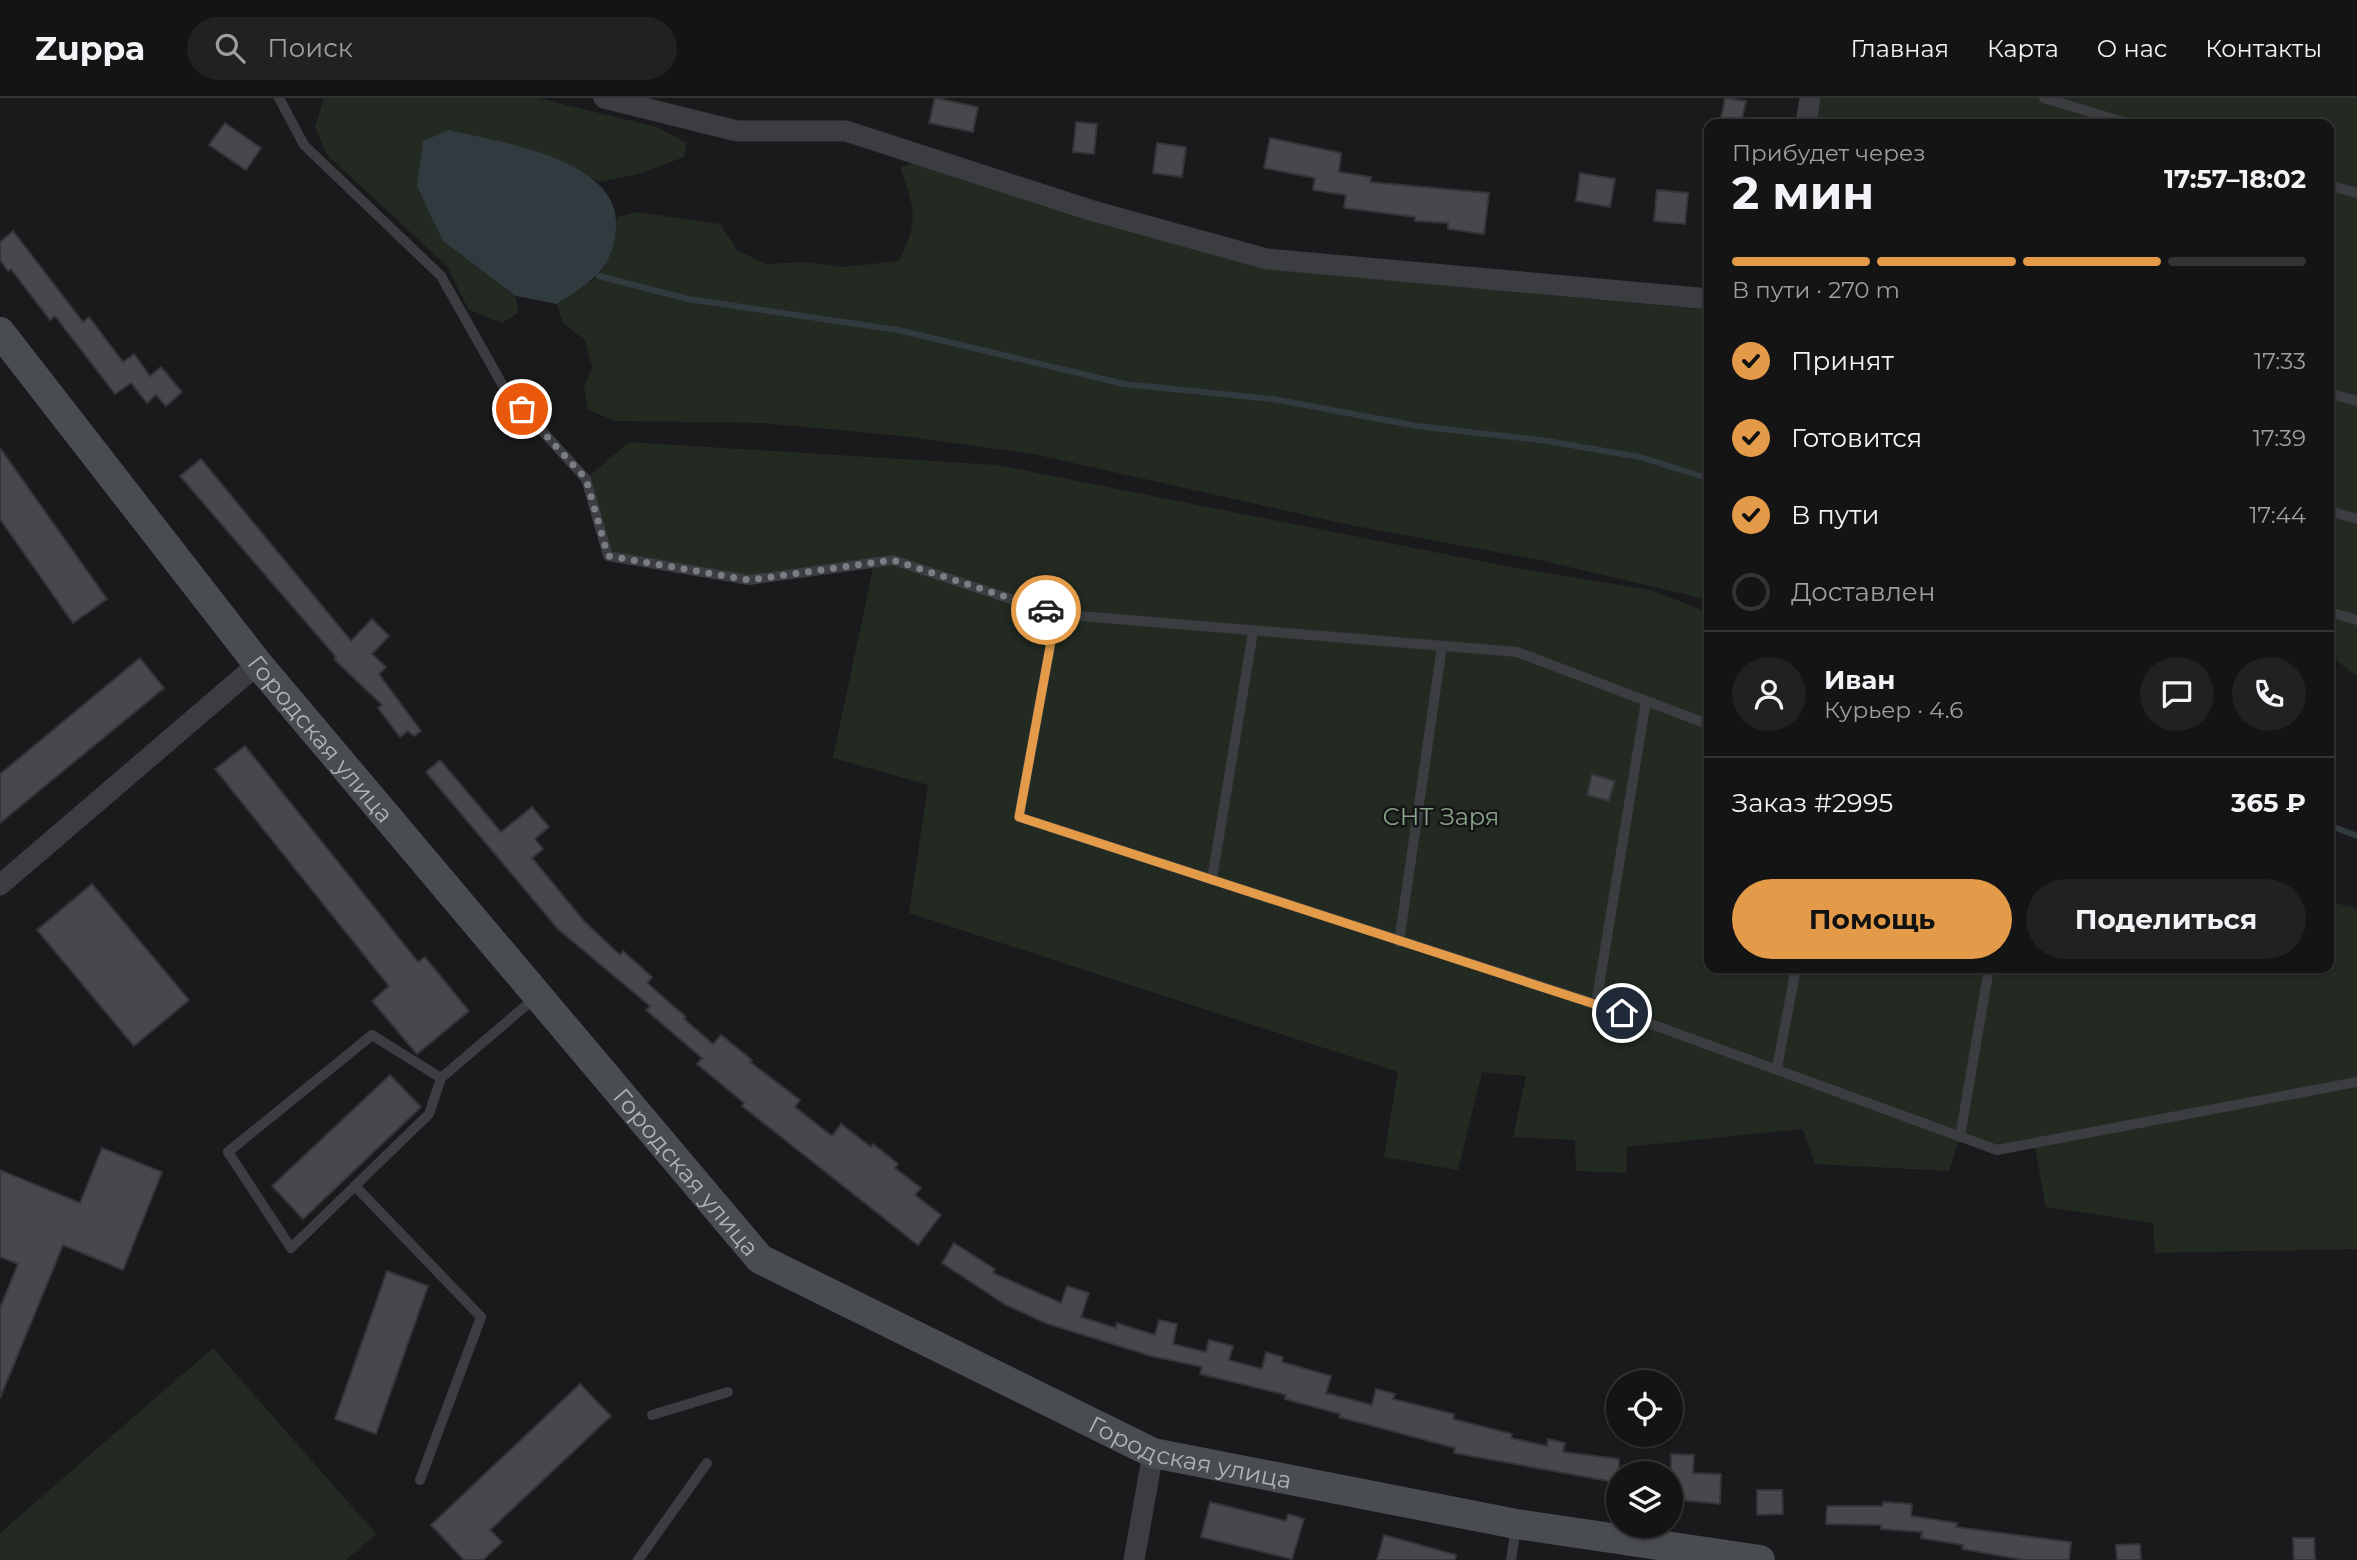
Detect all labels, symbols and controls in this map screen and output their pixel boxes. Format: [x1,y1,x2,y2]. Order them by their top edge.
search box [187,17,677,80]
text: Zuppa [35,28,145,68]
icon: search [211,29,249,67]
text: Поиск [267,32,353,64]
text: Главная [1851,34,1949,63]
text: Карта [1987,34,2059,63]
text: О нас [2097,34,2167,63]
text: Контакты [2205,34,2322,63]
text: Прибудет через [1732,139,1926,167]
text: 17:57–18:02 [2164,163,2306,195]
text: 2 мин [1732,164,1874,221]
text: В пути · 270 m [1732,276,1900,304]
icon: check [1732,342,1770,380]
text: Принят [1791,345,1894,377]
text: 17:33 [2254,347,2306,375]
pin [492,379,552,439]
icon: bag [503,390,541,428]
icon: check [1732,419,1770,457]
text: Готовится [1791,422,1922,454]
text: 17:39 [2253,424,2306,452]
icon: check [1732,496,1770,534]
text: В пути [1791,499,1880,531]
text: 17:44 [2249,501,2306,529]
courier [1011,575,1081,645]
text: Доставлен [1791,576,1936,608]
icon: car [1027,591,1065,629]
street label: Городская улица [242,649,400,828]
button: person [1732,657,1806,731]
button: chat [2140,657,2214,731]
button: phone [2232,657,2306,731]
text: Иван [1824,664,1895,696]
text: Курьер · 4.6 [1824,696,1963,724]
text: Заказ #2995 [1732,787,1893,819]
text: 365 ₽ [2231,787,2306,819]
park label: СНТ Заря [1383,802,1499,831]
button: Помощь [1732,879,2012,959]
button: Поделиться [2026,879,2306,959]
pin [1592,983,1652,1043]
icon: home [1603,994,1641,1032]
street label: Городская улица [608,1082,765,1262]
map controls [1606,1370,1683,1538]
button: locate [1606,1370,1683,1447]
street label: Городская улица [1084,1409,1294,1494]
button: layers [1606,1461,1683,1538]

